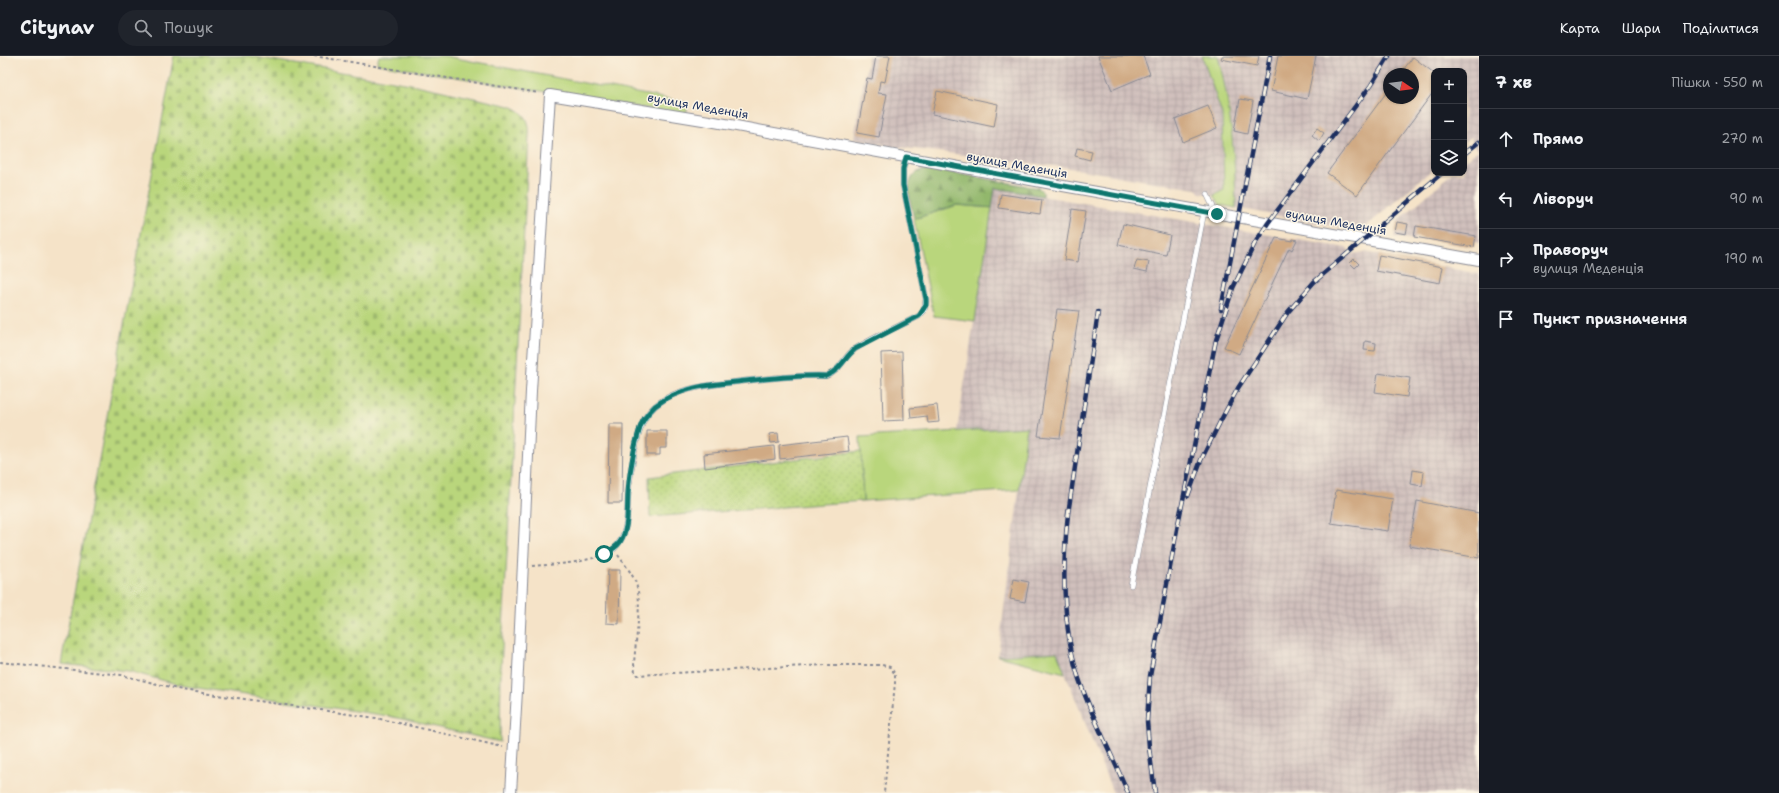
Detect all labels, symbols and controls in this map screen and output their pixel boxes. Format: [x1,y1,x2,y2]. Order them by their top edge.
search box [118,10,398,46]
text: Citynav [20,15,94,40]
icon: search [132,17,154,39]
text: Пошук [164,18,213,38]
text: Карта [1560,19,1600,37]
text: Шари [1622,19,1661,37]
text: Поділитися [1683,19,1759,37]
north arrow [1383,68,1419,104]
map controls [1431,68,1467,176]
button: + [1431,68,1467,104]
text: 7 хв [1495,71,1532,93]
text: Пішки · 550 m [1672,74,1763,91]
street label: вулиця Меденція [646,89,750,123]
button: − [1431,104,1467,140]
icon: ahead [1495,128,1517,150]
text: Прямо [1533,129,1583,149]
text: 270 m [1721,130,1763,147]
button: layers [1431,140,1467,176]
street label: вулиця Меденція [965,148,1069,182]
icon: left [1495,188,1517,210]
text: Ліворуч [1533,189,1593,209]
text: 90 m [1729,190,1763,207]
route end [1208,205,1226,223]
street label: вулиця Меденція [1284,205,1388,239]
text: Праворуч [1533,240,1608,260]
icon: right [1495,248,1517,270]
text: 190 m [1724,250,1763,267]
text: вулиця Меденція [1533,260,1644,277]
icon: arrive [1495,308,1517,330]
text: Пункт призначення [1533,309,1688,329]
route start [595,545,613,563]

